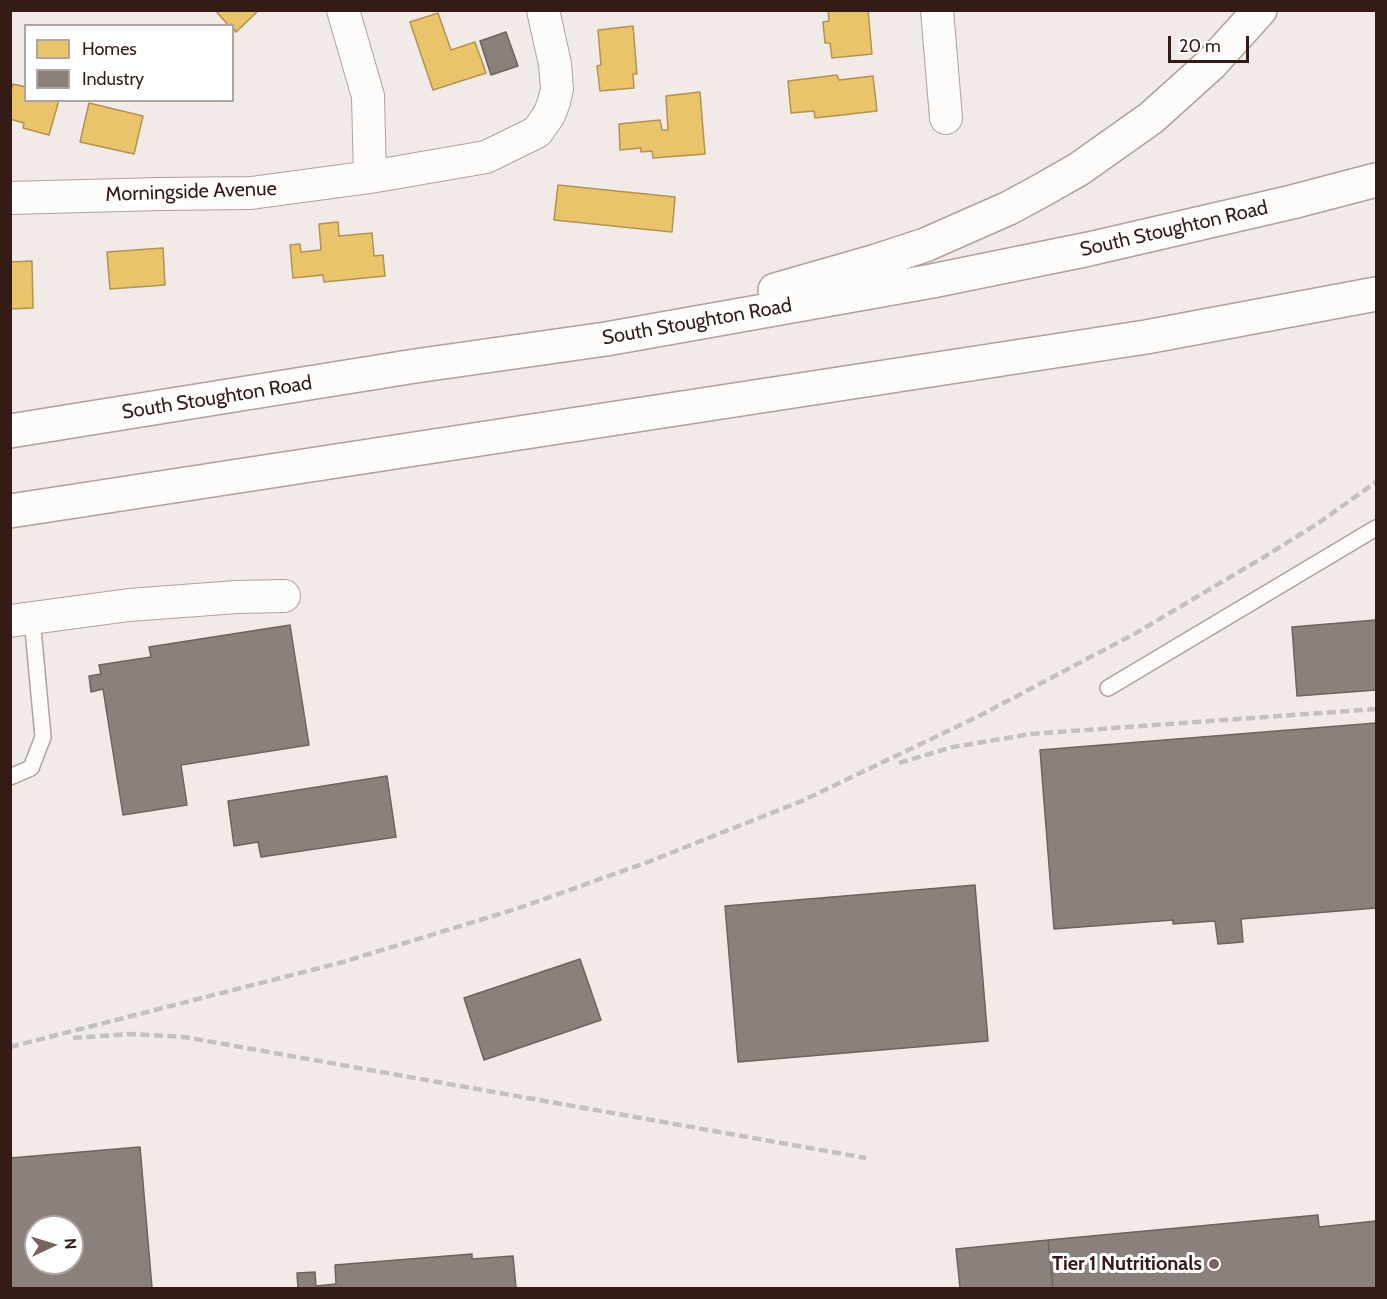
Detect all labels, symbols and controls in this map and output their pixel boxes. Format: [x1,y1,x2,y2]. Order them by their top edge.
legend [24,24,234,102]
scale bar [1171,24,1252,62]
text: 20 m [1179,35,1221,57]
text: Homes [82,38,137,60]
text: Industry [82,68,144,90]
street label: Morningside Avenue [105,177,277,207]
street label: South Stoughton Road [1078,196,1270,262]
street label: South Stoughton Road [600,294,794,350]
street label: South Stoughton Road [120,371,314,425]
north arrow [24,1215,84,1275]
text: N [61,1238,80,1250]
place label: Tier 1 Nutritionals [1052,1252,1202,1276]
marker: Tier 1 Nutritionals [1207,1257,1221,1271]

